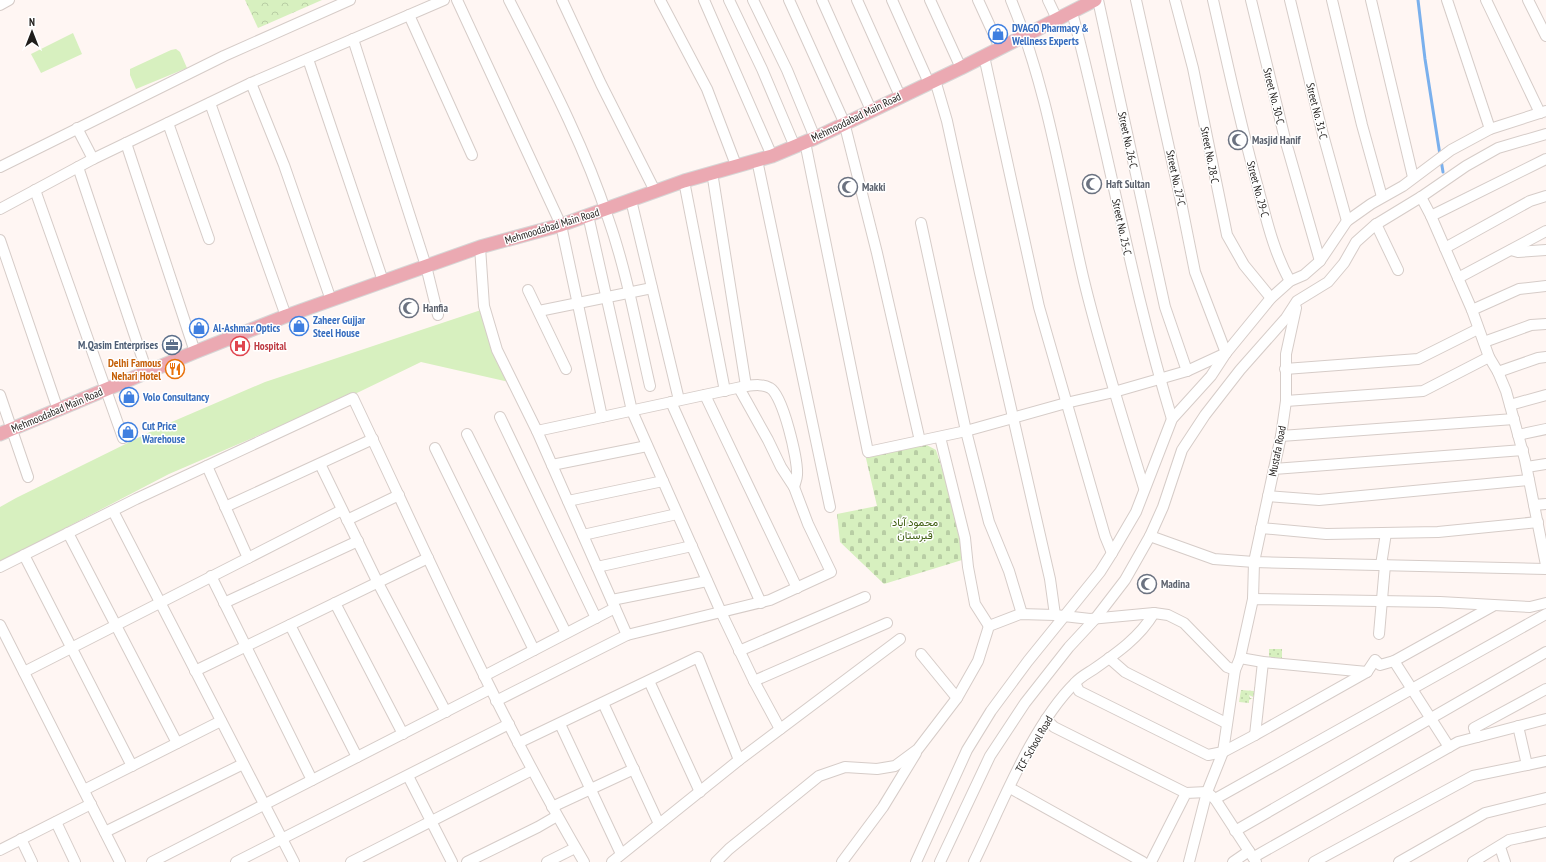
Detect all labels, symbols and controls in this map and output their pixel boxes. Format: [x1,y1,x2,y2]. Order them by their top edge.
north arrow [12,12,52,52]
text: N [29,15,35,29]
place label: DVAGO Pharmacy & Wellness Experts [1011,21,1089,48]
shop icon: DVAGO Pharmacy & Wellness Experts [987,23,1009,45]
street label: Street No. 30-C [1260,66,1288,126]
street label: Street No. 31-C [1303,81,1331,141]
street label: Mehmoodabad Main Road [809,89,903,145]
street label: Street No. 26-C [1115,110,1141,170]
street label: Street No. 28-C [1198,125,1222,185]
mosque icon: Masjid Hanif [1227,129,1249,151]
place label: Masjid Hanif [1252,133,1302,147]
street label: Street No. 27-C [1163,149,1189,207]
street label: Street No. 29-C [1244,159,1272,219]
mosque icon: Haft Sultan [1081,173,1103,195]
mosque icon: Makki [837,176,859,198]
place label: Haft Sultan [1106,177,1150,191]
place label: Makki [862,180,886,194]
street label: Street No. 25-C [1109,197,1135,257]
street label: Mehmoodabad Main Road [503,205,601,247]
mosque icon: Hanfia [398,297,420,319]
place label: Hanfia [423,301,448,315]
place label: Zaheer Gujjar Steel House [313,313,366,340]
shop icon: Zaheer Gujjar Steel House [288,315,310,337]
shop icon: Al-Ashmar Optics [188,317,210,339]
place label: Al-Ashmar Optics [212,321,280,335]
office icon: M.Qasim Enterprises [161,334,183,356]
hospital icon: Hospital [229,335,251,357]
place label: M.Qasim Enterprises [78,338,158,352]
place label: Hospital [254,339,287,353]
place label: Delhi Famous Nehari Hotel [108,356,161,383]
restaurant icon: Delhi Famous Nehari Hotel [164,358,186,380]
street label: Mehmoodabad Main Road [9,384,105,436]
shop icon: Volo Consultancy [118,386,140,408]
place label: Volo Consultancy [142,390,210,404]
place label: Cut Price Warehouse [141,419,185,446]
shop icon: Cut Price Warehouse [117,421,139,443]
street label: Mustafa Road [1265,424,1289,477]
park label: محمود آباد قبرستان [892,515,938,542]
mosque icon: Madina [1136,573,1158,595]
place label: Madina [1161,577,1190,591]
street label: TCF School Road [1012,713,1056,775]

